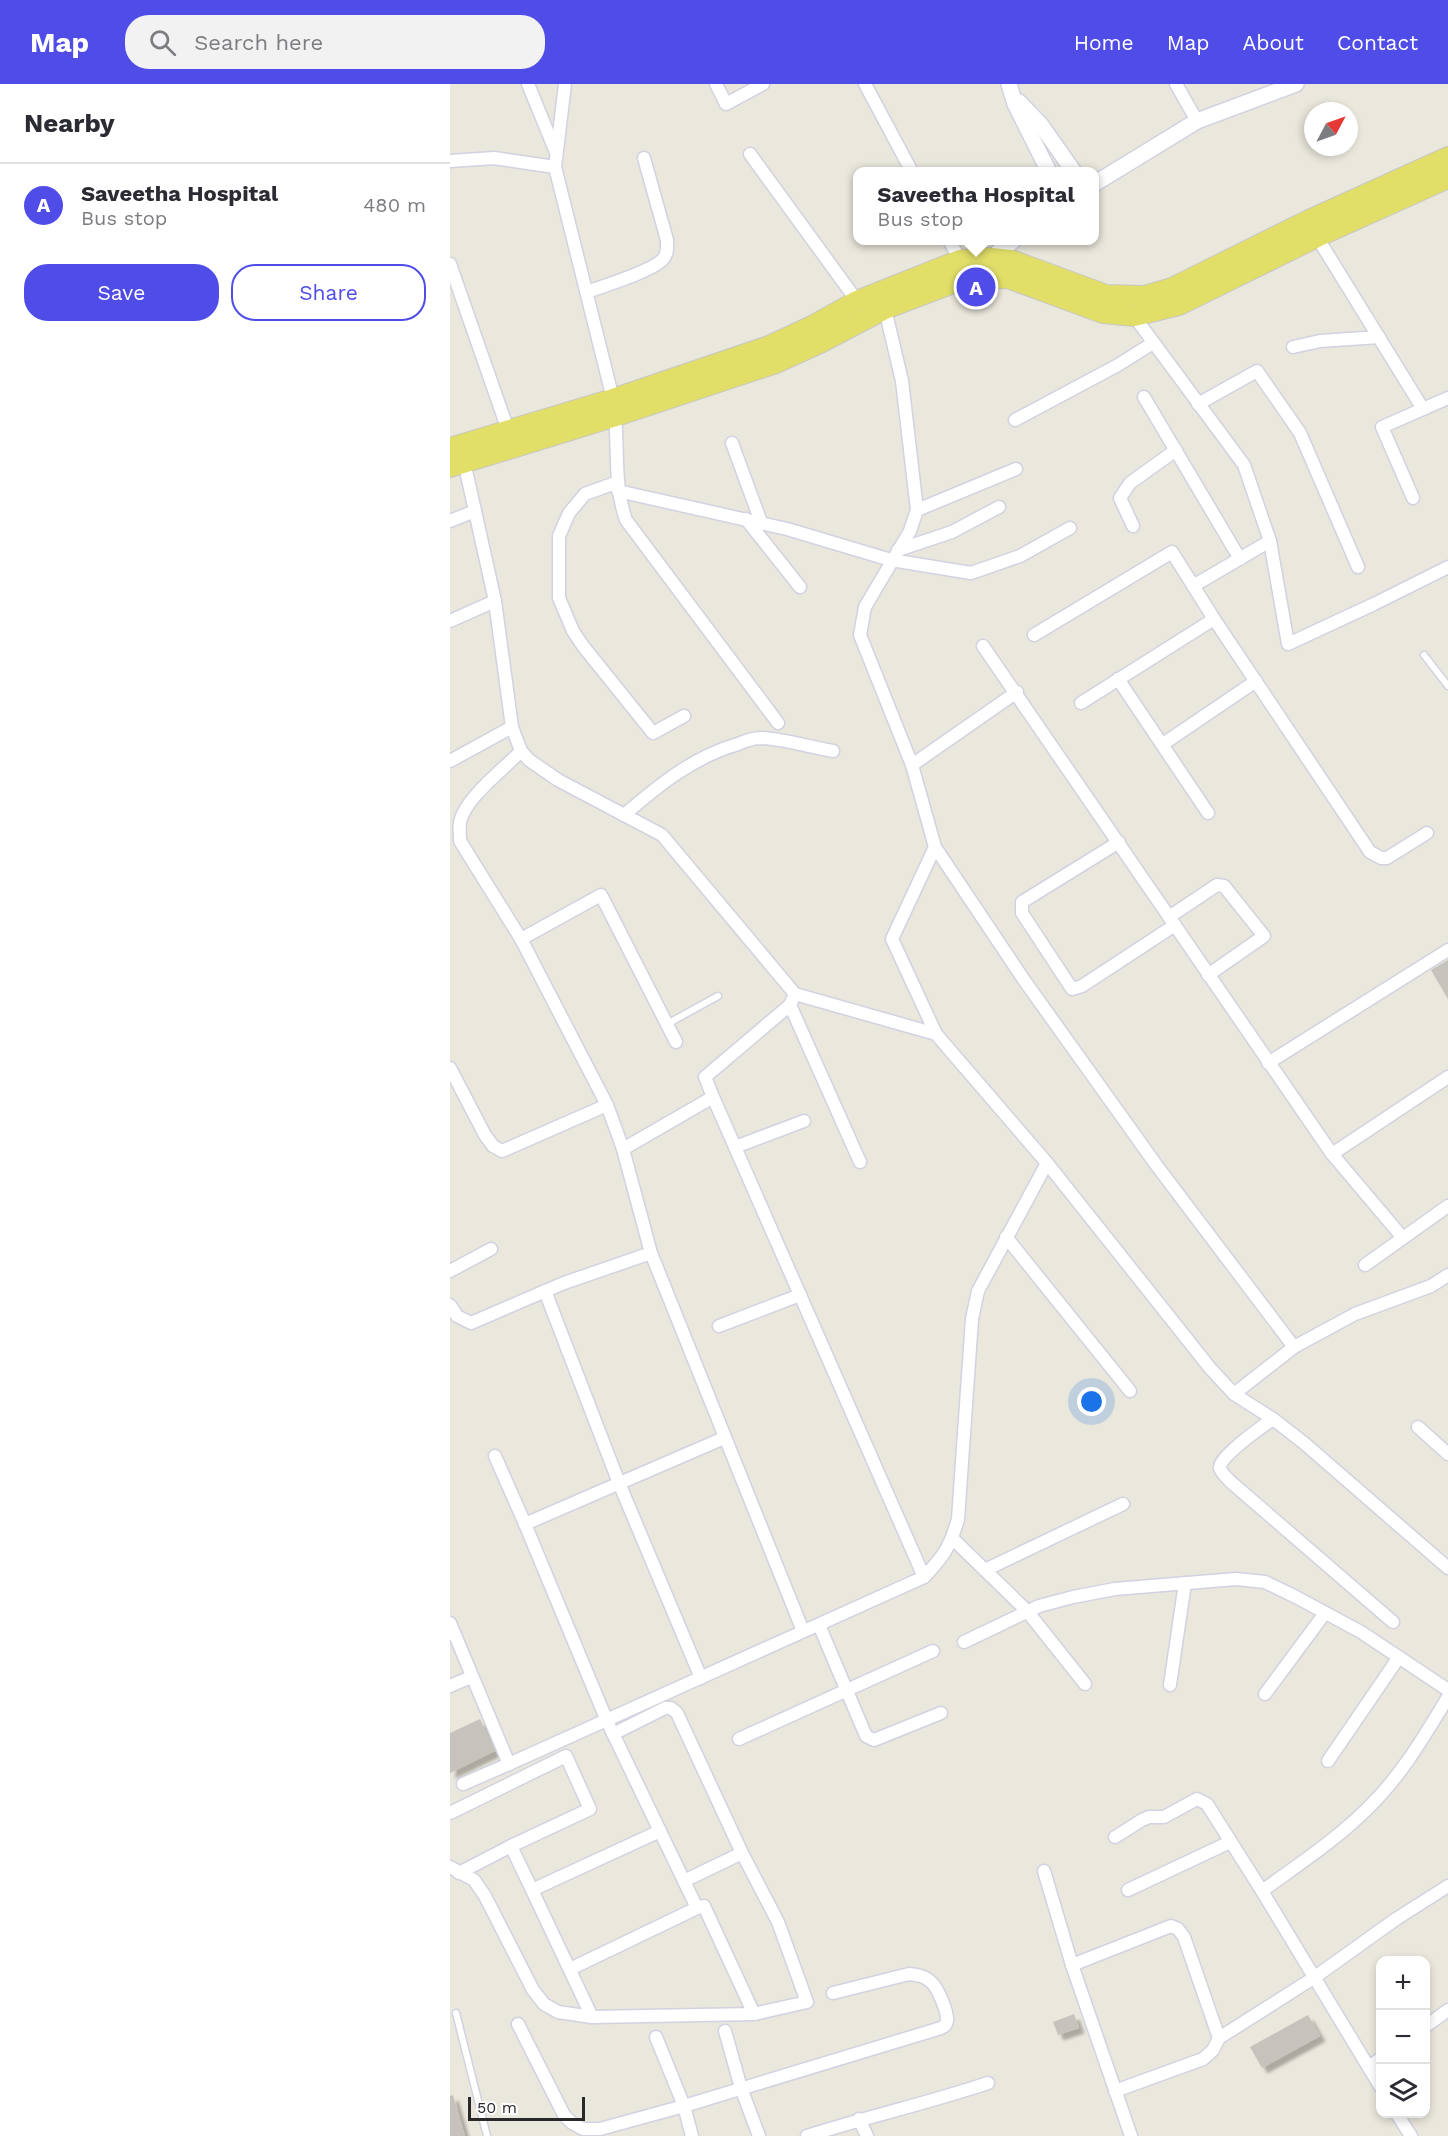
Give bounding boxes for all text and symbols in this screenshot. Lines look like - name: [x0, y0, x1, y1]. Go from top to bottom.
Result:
- search box: [125, 15, 545, 69]
- text: Map: [30, 26, 89, 59]
- icon: search: [146, 26, 179, 59]
- text: Search here: [194, 30, 323, 55]
- text: Home: [1074, 30, 1134, 55]
- text: Map: [1167, 30, 1210, 55]
- text: About: [1243, 30, 1304, 55]
- text: Contact: [1337, 30, 1418, 55]
- north arrow: [1304, 102, 1358, 156]
- text: Nearby: [24, 108, 115, 138]
- popup: [853, 167, 1099, 245]
- text: Saveetha Hospital: [81, 181, 278, 206]
- text: Saveetha Hospital: [877, 182, 1075, 207]
- text: A: [37, 193, 50, 217]
- text: 480 m: [363, 193, 426, 217]
- text: Bus stop: [81, 206, 167, 230]
- text: Bus stop: [877, 207, 964, 231]
- button: Save: [24, 264, 219, 321]
- button: Share: [231, 264, 426, 321]
- pin: A: [956, 264, 996, 310]
- your location: [1077, 1387, 1106, 1416]
- map controls: [1376, 1956, 1430, 2118]
- button: +: [1376, 1956, 1430, 2010]
- button: −: [1376, 2010, 1430, 2064]
- button: layers: [1376, 2064, 1430, 2118]
- scale bar: [468, 2094, 585, 2122]
- text: 50 m: [477, 2098, 517, 2117]

